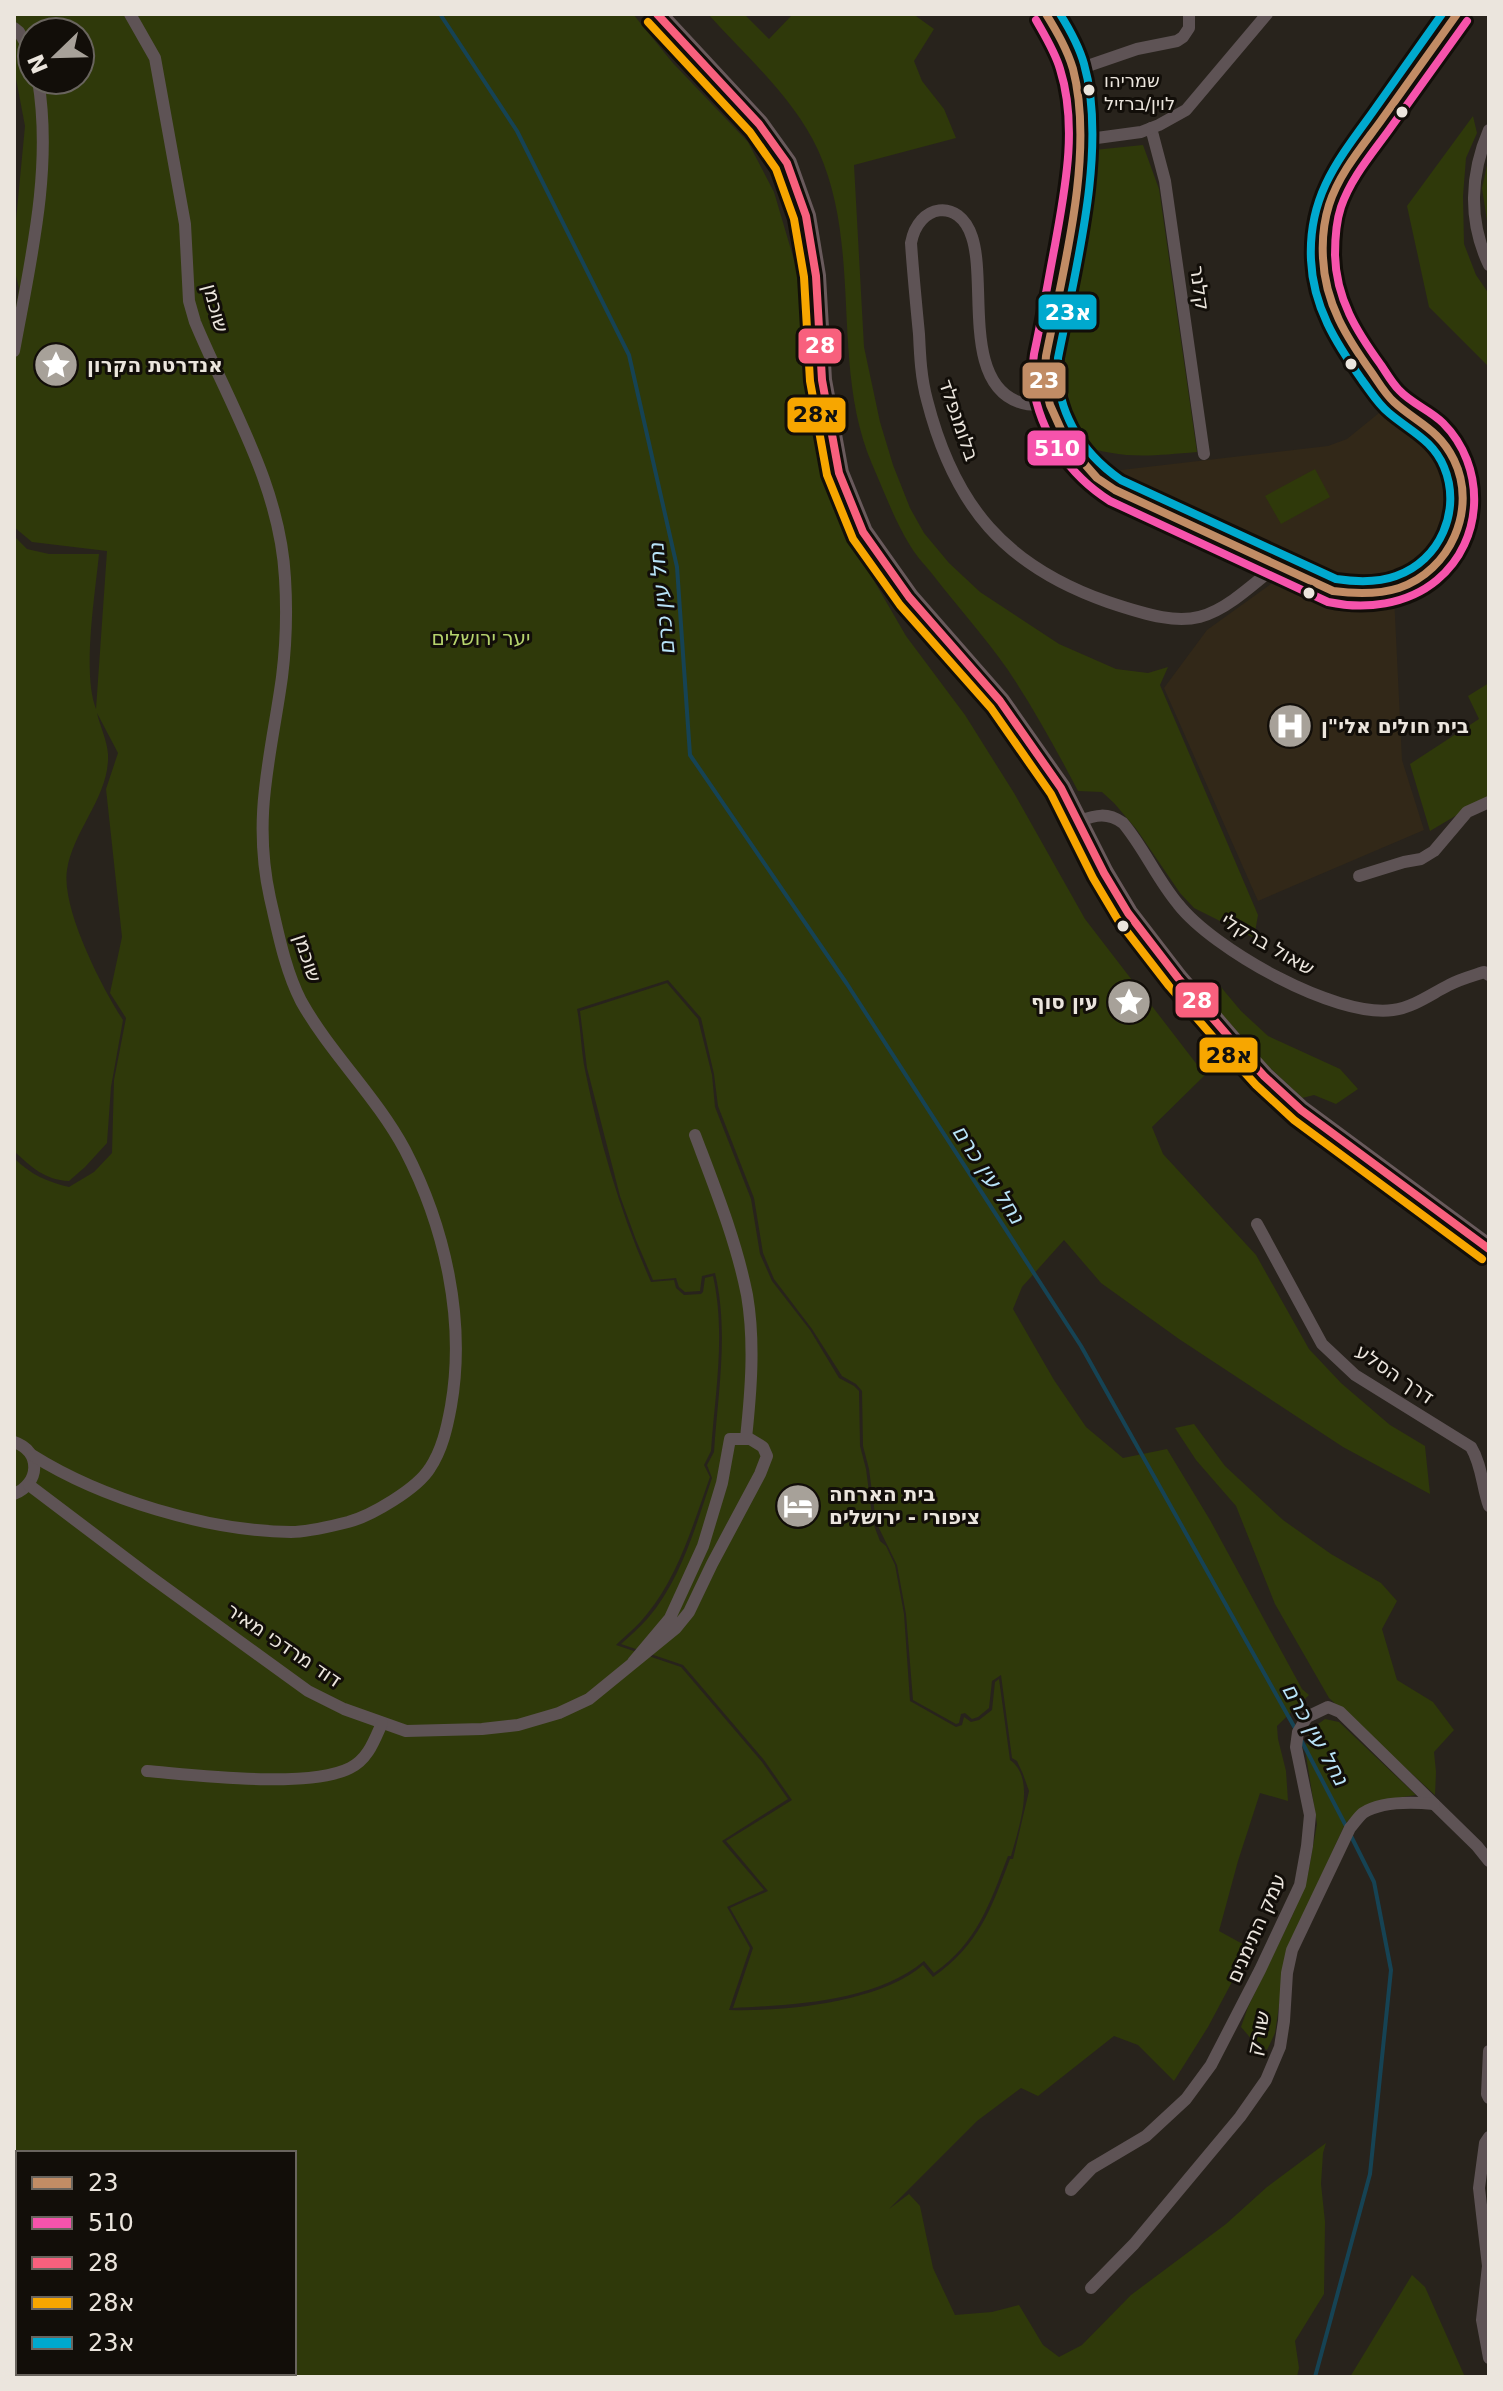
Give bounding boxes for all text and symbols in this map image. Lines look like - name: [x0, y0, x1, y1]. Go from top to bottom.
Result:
- north arrow: [16, 16, 96, 96]
- text: N: [23, 50, 53, 77]
- place label: שמריהו לוין/ברזיל: [1104, 70, 1175, 114]
- marker: שמריהו לוין/ברזיל: [1081, 82, 1097, 98]
- unlabelled marker: [1394, 104, 1410, 120]
- street label: קלנר: [1185, 264, 1215, 312]
- street label: שוכמן: [198, 281, 234, 335]
- line badge: 23א: [1037, 293, 1098, 331]
- text: 23א: [1045, 300, 1091, 325]
- line badge: 28: [797, 327, 843, 365]
- text: 28: [805, 333, 835, 358]
- place icon: אנדרטת הקרון: [32, 341, 80, 389]
- place label: אנדרטת הקרון: [87, 353, 223, 377]
- unlabelled marker: [1343, 356, 1359, 372]
- line badge: 23: [1021, 361, 1067, 400]
- text: 23: [1029, 368, 1059, 393]
- street label: בלומנפלד: [934, 376, 984, 464]
- line badge: 28א: [786, 396, 847, 434]
- text: 28א: [793, 402, 839, 427]
- line badge: 510: [1026, 429, 1087, 467]
- text: 510: [1034, 436, 1080, 461]
- water label: נחל עין כרם: [643, 541, 680, 656]
- unlabelled marker: [1301, 585, 1317, 601]
- park label: יער ירושלים: [431, 626, 531, 650]
- hospital icon: בית חולים אלי"ן: [1266, 702, 1314, 750]
- place label: בית חולים אלי"ן: [1321, 714, 1469, 738]
- street label: שאול ברקלי: [1217, 908, 1319, 980]
- unlabelled marker: [1115, 918, 1131, 934]
- street label: שוכמן: [289, 931, 327, 985]
- place icon: עין סוף: [1105, 978, 1153, 1026]
- line badge: 28: [1174, 981, 1220, 1019]
- text: 28: [1182, 988, 1212, 1013]
- place label: עין סוף: [1031, 990, 1098, 1014]
- line badge: 28א: [1198, 1036, 1259, 1074]
- text: 28א: [1206, 1043, 1252, 1068]
- water label: נחל עין כרם: [947, 1120, 1030, 1229]
- street label: דרך הסלע: [1351, 1339, 1439, 1409]
- hotel icon: בית הארחה ציפורי - ירושלים: [774, 1482, 822, 1530]
- place label: בית הארחה ציפורי - ירושלים: [829, 1482, 980, 1529]
- street label: דוד מרדכי מאיר: [222, 1598, 346, 1692]
- water label: נחל עין כרם: [1277, 1679, 1354, 1790]
- street label: עמק התימנים: [1221, 1870, 1291, 1986]
- street label: שורק: [1241, 2008, 1275, 2058]
- legend: [16, 2151, 296, 2375]
- text: 23: [88, 2169, 119, 2197]
- text: 510: [88, 2209, 134, 2237]
- text: 28: [88, 2249, 119, 2277]
- text: 28א: [88, 2289, 135, 2317]
- text: 23א: [88, 2329, 135, 2357]

